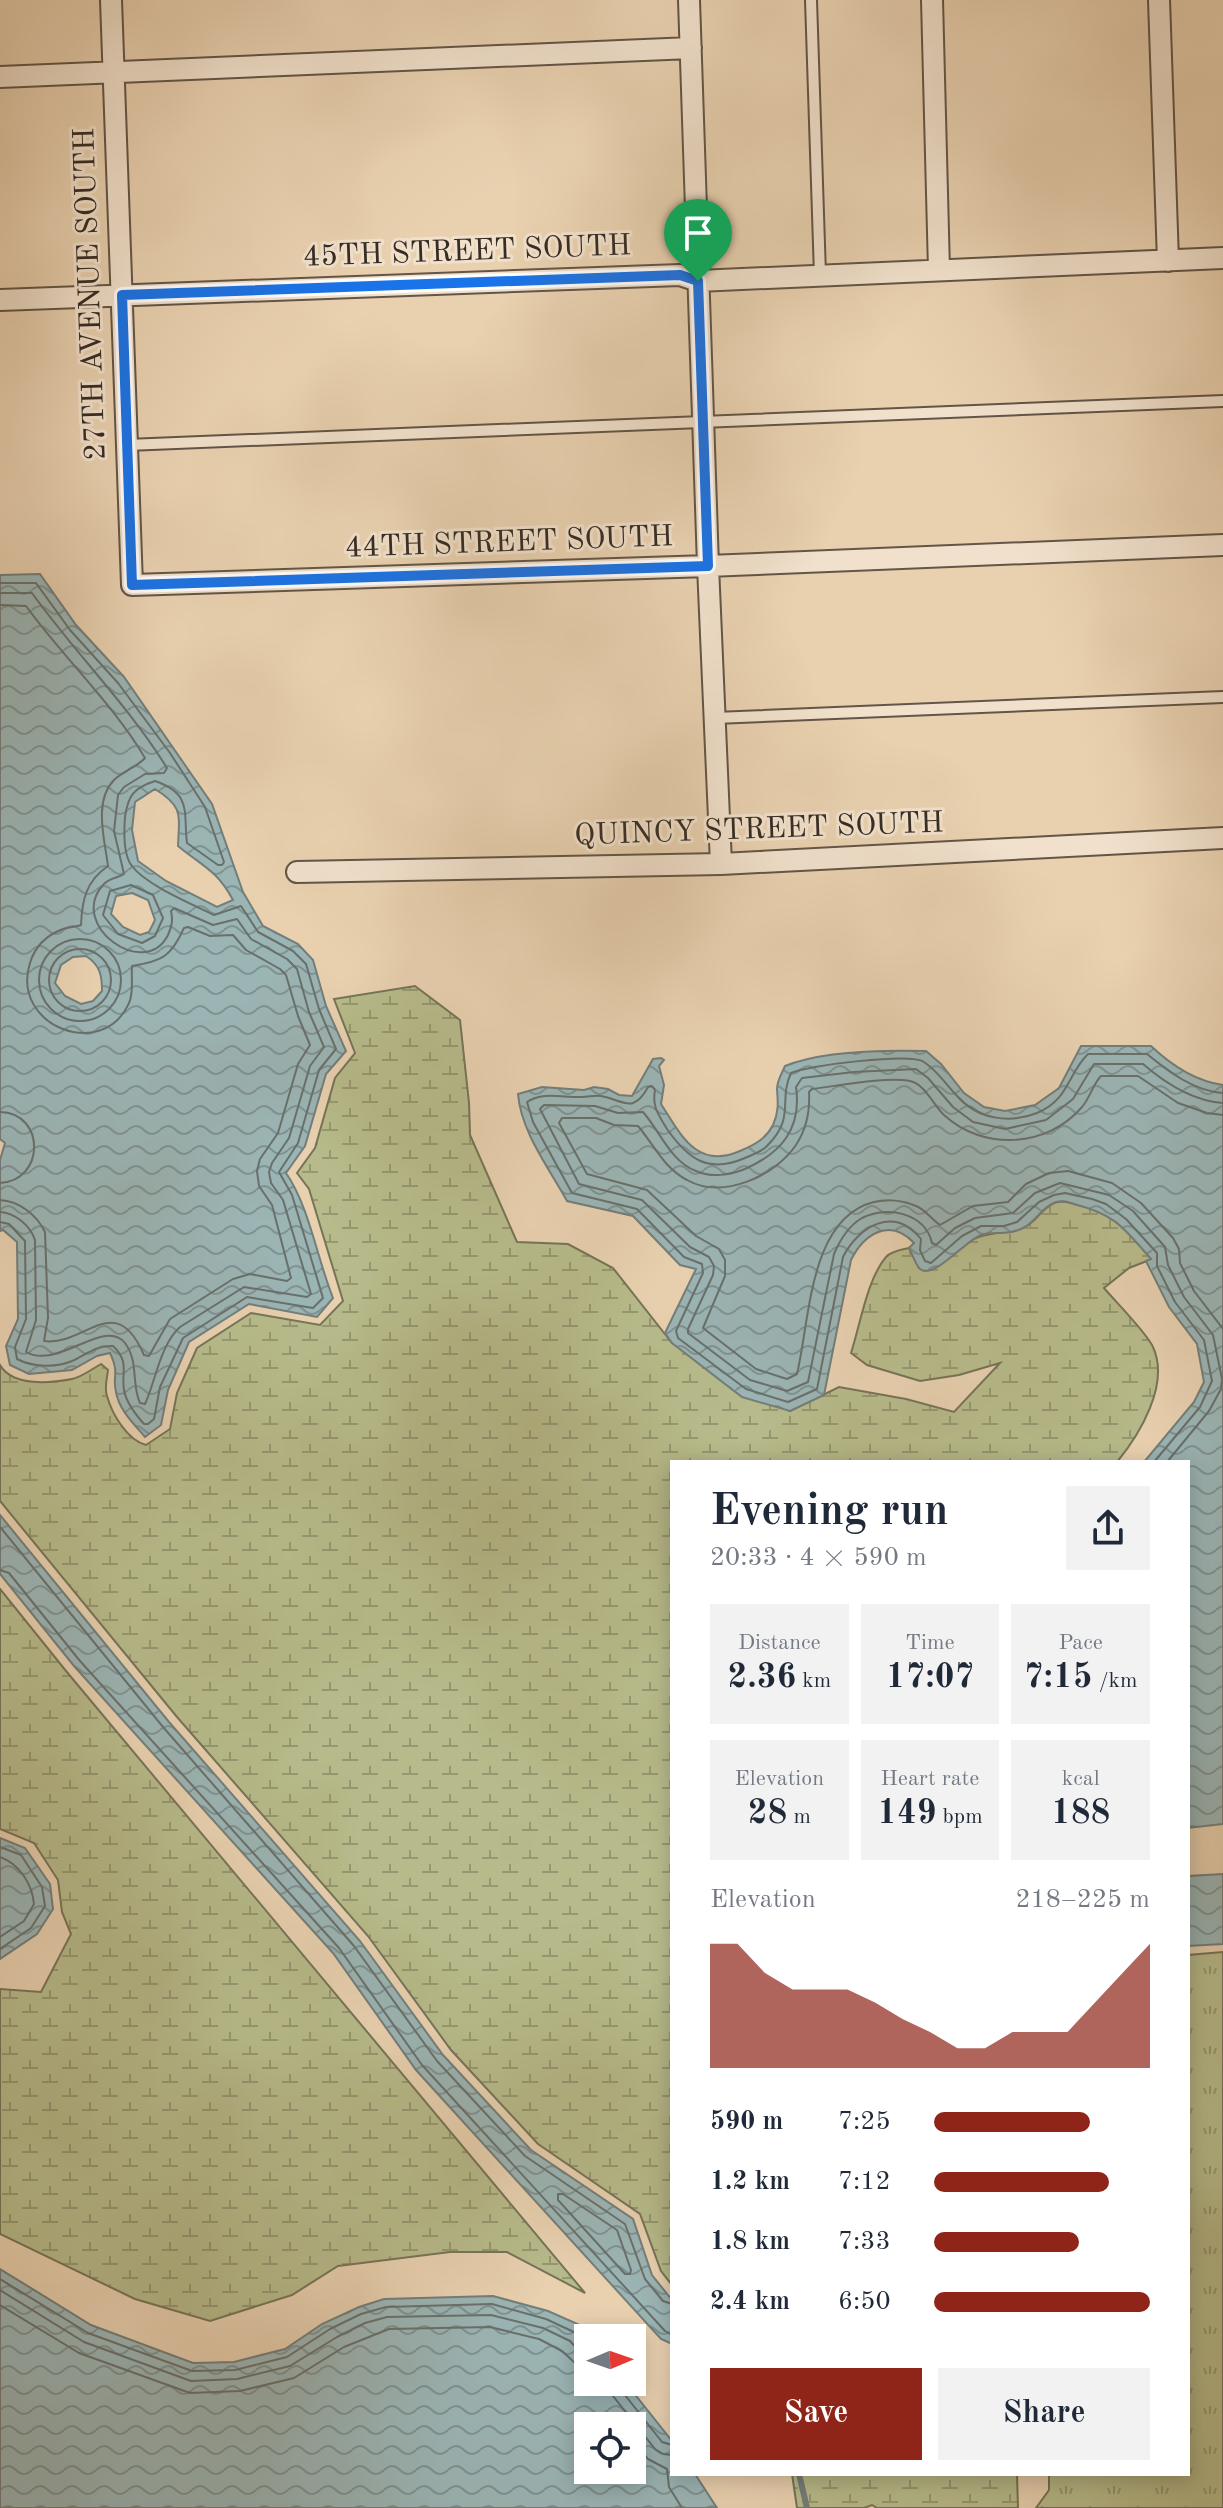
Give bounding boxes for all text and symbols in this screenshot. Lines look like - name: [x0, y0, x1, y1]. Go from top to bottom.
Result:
- street label: 27TH AVENUE SOUTH: [70, 127, 112, 461]
- pin: [664, 199, 732, 281]
- icon: arrive: [676, 211, 720, 255]
- street label: 45TH STREET SOUTH: [302, 231, 632, 273]
- street label: 44TH STREET SOUTH: [344, 522, 674, 564]
- street label: QUINCY STREET SOUTH: [574, 809, 944, 851]
- button: share: [1066, 1486, 1150, 1570]
- text: Evening run: [710, 1490, 948, 1534]
- text: 20:33 · 4 × 590 m: [710, 1545, 927, 1571]
- text: Distance: [738, 1632, 821, 1654]
- text: Time: [905, 1632, 955, 1654]
- text: Pace: [1058, 1632, 1103, 1654]
- text: 2.36: [727, 1661, 796, 1695]
- text: 17:07: [886, 1661, 974, 1695]
- text: 7:15: [1024, 1661, 1093, 1695]
- text: km: [796, 1670, 831, 1692]
- text: /km: [1093, 1670, 1137, 1692]
- text: Elevation: [735, 1768, 824, 1790]
- text: Heart rate: [881, 1768, 979, 1790]
- text: kcal: [1062, 1768, 1100, 1790]
- text: 28: [748, 1797, 787, 1831]
- text: 149: [877, 1797, 936, 1831]
- text: 188: [1051, 1797, 1110, 1831]
- text: m: [787, 1806, 811, 1828]
- text: bpm: [936, 1806, 983, 1828]
- text: Elevation: [710, 1887, 816, 1913]
- text: 218–225 m: [1015, 1887, 1150, 1913]
- text: 590 m: [710, 2109, 783, 2135]
- text: 7:25: [838, 2109, 891, 2135]
- text: 1.2 km: [710, 2169, 790, 2195]
- text: 7:12: [838, 2169, 891, 2195]
- text: 1.8 km: [710, 2229, 790, 2255]
- text: 7:33: [838, 2229, 891, 2255]
- text: 2.4 km: [710, 2289, 790, 2315]
- text: 6:50: [838, 2289, 891, 2315]
- north arrow: [574, 2324, 646, 2396]
- map controls: [574, 2324, 646, 2484]
- button: Save: [710, 2368, 922, 2460]
- button: Share: [938, 2368, 1150, 2460]
- button: locate: [574, 2412, 646, 2484]

